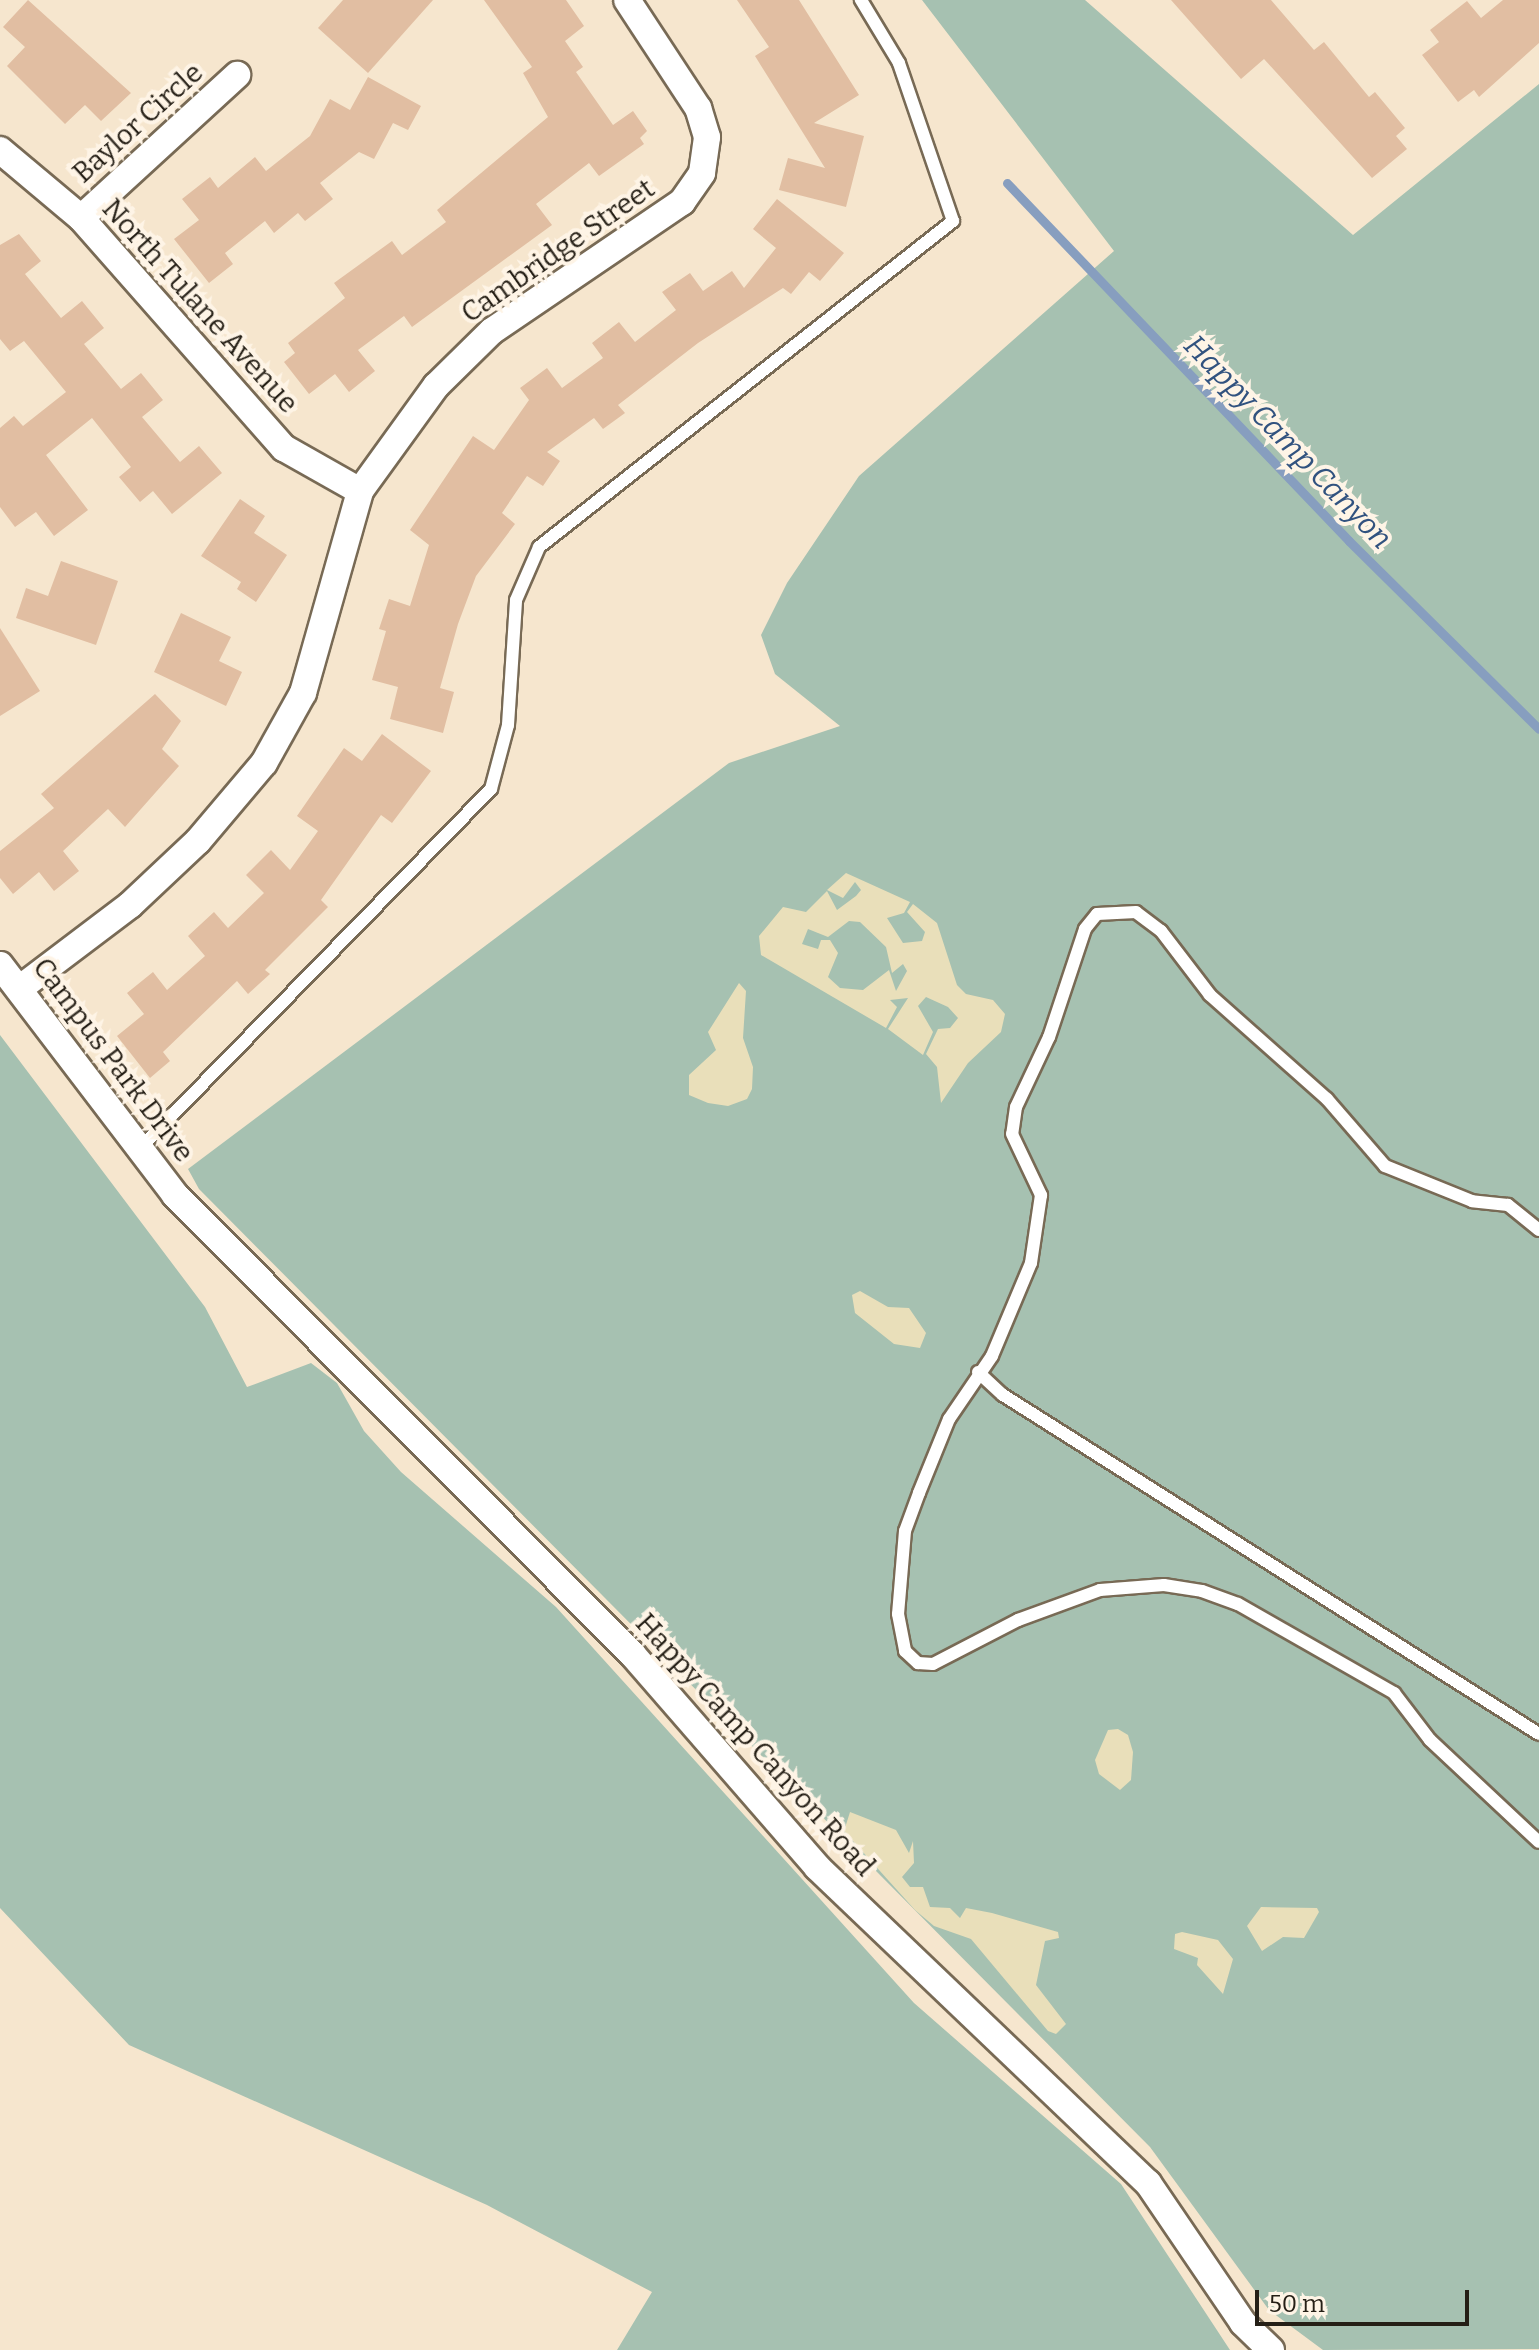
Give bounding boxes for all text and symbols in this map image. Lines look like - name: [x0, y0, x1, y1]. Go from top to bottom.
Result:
- street label: Baylor Circle: [66, 56, 210, 190]
- street label: Cambridge Street: [455, 172, 661, 330]
- street label: North Tulane Avenue: [95, 192, 305, 420]
- water label: Happy Camp Canyon: [1177, 328, 1399, 556]
- street label: Campus Park Drive: [26, 952, 200, 1168]
- street label: Happy Camp Canyon Road: [628, 1607, 882, 1883]
- scale bar: [1259, 2274, 1473, 2324]
- text: 50 m: [1269, 2290, 1325, 2318]

